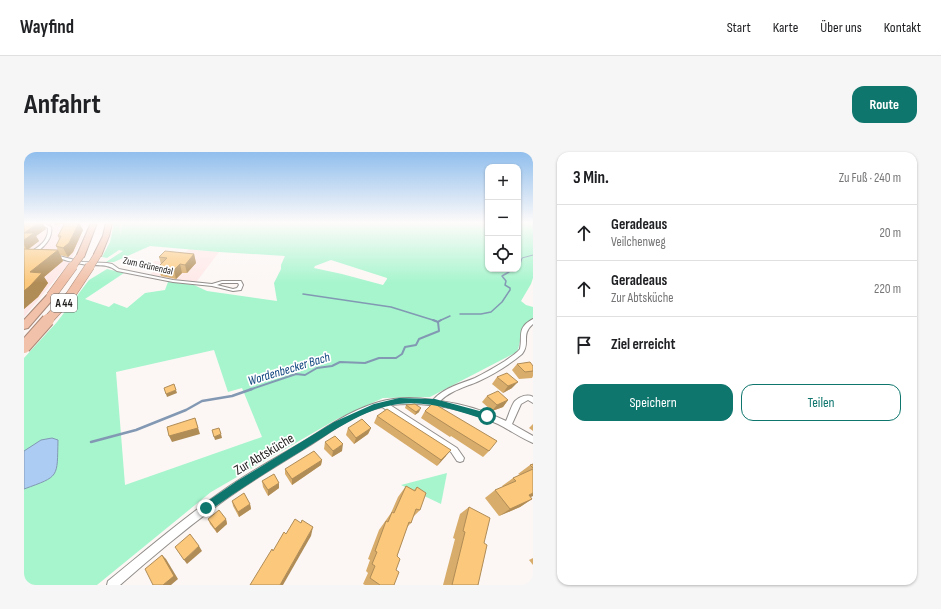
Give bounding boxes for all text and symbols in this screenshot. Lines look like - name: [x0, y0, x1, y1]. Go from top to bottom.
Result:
- text: Wayfind: [20, 16, 74, 39]
- text: Start: [727, 19, 751, 36]
- text: Karte: [773, 19, 798, 36]
- text: Über uns: [820, 19, 862, 36]
- text: Kontakt: [884, 19, 921, 36]
- button: Route: [852, 86, 917, 123]
- text: Anfahrt: [24, 88, 101, 121]
- map controls: [485, 164, 521, 272]
- button: +: [485, 164, 521, 200]
- text: 3 Min.: [573, 168, 609, 188]
- text: Zu Fuß · 240 m: [839, 170, 901, 186]
- button: −: [485, 200, 521, 236]
- text: Geradeaus: [611, 215, 667, 234]
- icon: ahead: [573, 222, 595, 244]
- text: 20 m: [879, 225, 901, 241]
- text: Veilchenweg: [611, 234, 666, 250]
- button: locate: [485, 236, 521, 272]
- street label: Zum Grünendal: [122, 254, 174, 278]
- text: Geradeaus: [611, 271, 667, 290]
- icon: ahead: [573, 278, 595, 300]
- text: 220 m: [874, 281, 901, 297]
- text: Zur Abtsküche: [611, 290, 674, 306]
- road number: A 44: [51, 294, 77, 312]
- icon: arrive: [573, 334, 595, 356]
- text: Ziel erreicht: [611, 335, 675, 354]
- water label: Wordenbecker Bach: [246, 349, 332, 389]
- button: Speichern: [573, 384, 733, 421]
- button: Teilen: [741, 384, 901, 421]
- route start: [478, 407, 496, 425]
- street label: Zur Abtsküche: [231, 429, 297, 479]
- route end: [197, 499, 215, 517]

